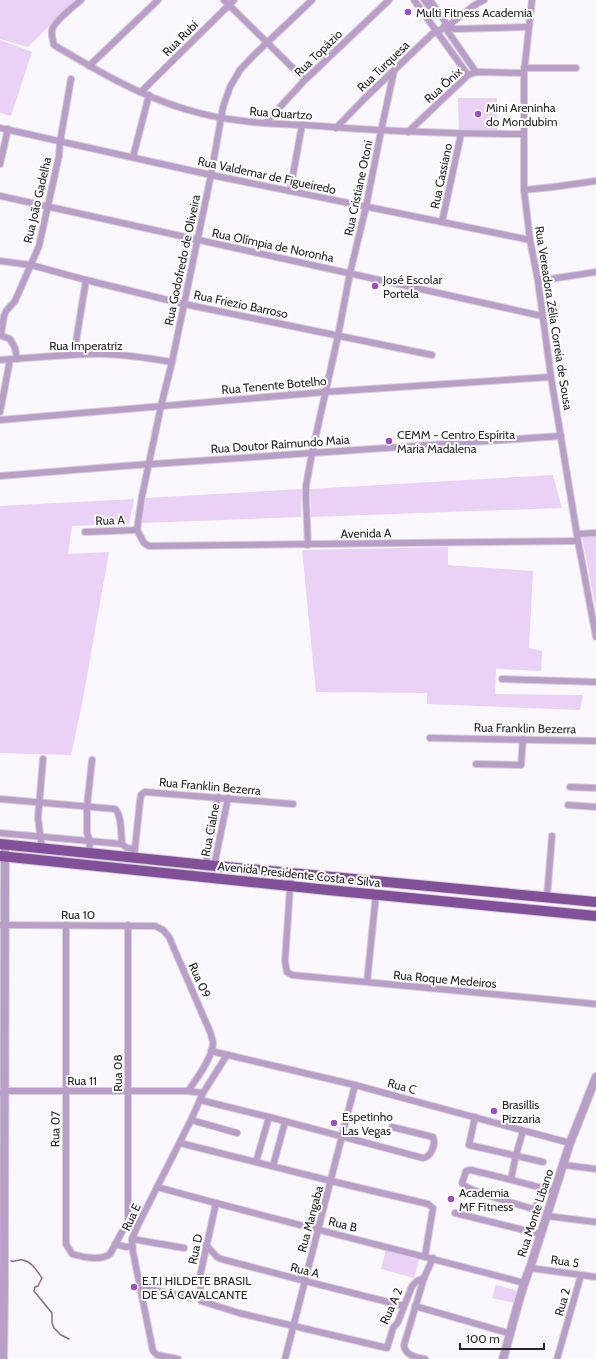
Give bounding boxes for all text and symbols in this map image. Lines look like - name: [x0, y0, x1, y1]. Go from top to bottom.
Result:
- place label: Multi Fitness Academia: [416, 5, 533, 20]
- marker: Multi Fitness Academia: [403, 7, 413, 17]
- street label: Rua Rubi: [159, 17, 201, 59]
- street label: Rua Topázio: [291, 26, 345, 80]
- street label: Rua Turquesa: [354, 37, 412, 95]
- street label: Rua Ônix: [421, 64, 465, 106]
- place label: Mini Areninha do Mondubim: [486, 100, 558, 129]
- street label: Rua Quartzo: [249, 103, 313, 123]
- marker: Mini Areninha do Mondubim: [473, 109, 483, 119]
- street label: Rua Cristiane Otoni: [341, 139, 375, 237]
- street label: Rua Cassiano: [427, 142, 455, 210]
- street label: Rua Valdemar de Figueiredo: [196, 153, 338, 197]
- street label: Rua João Gadelha: [20, 155, 54, 245]
- street label: Rua Godofredo de Oliveira: [161, 193, 203, 327]
- street label: Rua Olímpia de Noronha: [211, 225, 336, 265]
- street label: Rua Vereadora Zélia Correia de Sousa: [532, 225, 576, 411]
- place label: José Escolar Portela: [382, 272, 442, 301]
- marker: José Escolar Portela: [370, 281, 380, 291]
- street label: Rua Friezio Barroso: [192, 287, 290, 321]
- street label: Rua Imperatriz: [49, 338, 123, 353]
- street label: Rua Tenente Botelho: [221, 373, 328, 397]
- place label: CEMM - Centro Espírita Maria Madalena: [397, 427, 515, 456]
- street label: Rua Doutor Raimundo Maia: [210, 432, 350, 456]
- marker: CEMM - Centro Espírita Maria Madalena: [384, 436, 394, 446]
- street label: Rua A: [95, 512, 125, 528]
- street label: Avenida A: [341, 525, 392, 541]
- street label: Rua Franklin Bezerra: [474, 720, 576, 736]
- street label: Rua Franklin Bezerra: [158, 774, 262, 798]
- street label: Rua Cialne: [198, 802, 222, 858]
- street label: Avenida Presidente Costa e Silva: [217, 858, 381, 890]
- street label: Rua 10: [61, 907, 95, 922]
- street label: Rua 09: [186, 960, 214, 1000]
- street label: Rua Roque Medeiros: [393, 967, 497, 991]
- street label: Rua 08: [110, 1054, 125, 1092]
- street label: Rua 11: [67, 1073, 97, 1088]
- street label: Rua C: [386, 1075, 418, 1097]
- place label: Brasillis Pizzaria: [502, 1097, 541, 1126]
- marker: Brasillis Pizzaria: [489, 1106, 499, 1116]
- place label: Espetinho Las Vegas: [342, 1109, 393, 1138]
- street label: Rua 07: [47, 1111, 63, 1147]
- marker: Espetinho Las Vegas: [329, 1118, 339, 1128]
- street label: Rua Monte Líbano: [514, 1167, 556, 1259]
- street label: Rua Mangaba: [294, 1184, 326, 1254]
- place label: Academia MF Fitness: [459, 1185, 513, 1214]
- marker: Academia MF Fitness: [446, 1194, 456, 1204]
- street label: Rua E: [118, 1201, 144, 1233]
- street label: Rua B: [327, 1213, 359, 1235]
- street label: Rua D: [184, 1232, 206, 1266]
- street label: Rua 5: [550, 1252, 580, 1270]
- street label: Rua A: [289, 1259, 322, 1281]
- place label: E.T.I HILDETE BRASIL DE SÁ CAVALCANTE: [142, 1273, 251, 1302]
- marker: E.T.I HILDETE BRASIL DE SÁ CAVALCANTE: [129, 1282, 139, 1292]
- street label: Rua A 2: [376, 1285, 406, 1327]
- street label: Rua 2: [551, 1286, 573, 1318]
- scale bar: [460, 1325, 544, 1351]
- text: 100 m: [466, 1331, 500, 1346]

